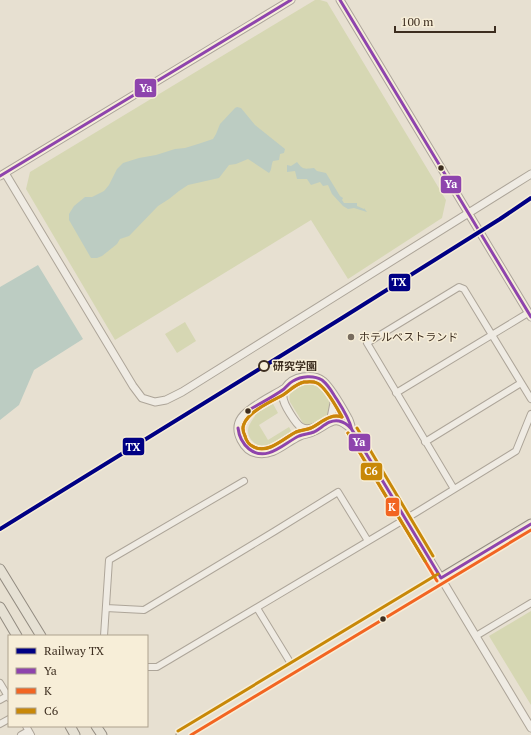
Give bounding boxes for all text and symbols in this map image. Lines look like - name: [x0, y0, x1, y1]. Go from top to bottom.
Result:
- scale bar: [395, 8, 495, 34]
- text: 100 m: [401, 14, 434, 29]
- line badge: Ya: [134, 78, 157, 98]
- text: Ya: [140, 81, 152, 95]
- unlabelled marker: [436, 163, 446, 173]
- line badge: Ya: [440, 175, 462, 194]
- text: Ya: [445, 177, 457, 191]
- line badge: TX: [388, 273, 411, 292]
- text: TX: [391, 275, 407, 289]
- place label: ホテルベストランド: [359, 330, 458, 344]
- marker: ホテルベストランド: [346, 332, 356, 342]
- place label: 研究学園: [273, 359, 317, 373]
- marker: 研究学園: [258, 360, 270, 372]
- unlabelled marker: [243, 406, 253, 416]
- line badge: Ya: [348, 433, 371, 452]
- text: Ya: [353, 435, 365, 449]
- line badge: TX: [122, 437, 145, 456]
- text: TX: [125, 440, 141, 454]
- line badge: C6: [360, 462, 383, 481]
- text: C6: [364, 464, 378, 478]
- line badge: K: [385, 497, 400, 517]
- text: K: [388, 500, 396, 514]
- unlabelled marker: [378, 614, 388, 624]
- legend: [8, 635, 148, 727]
- text: Railway TX: [44, 643, 104, 658]
- text: Ya: [44, 663, 57, 678]
- text: K: [44, 683, 52, 698]
- text: C6: [44, 703, 59, 718]

